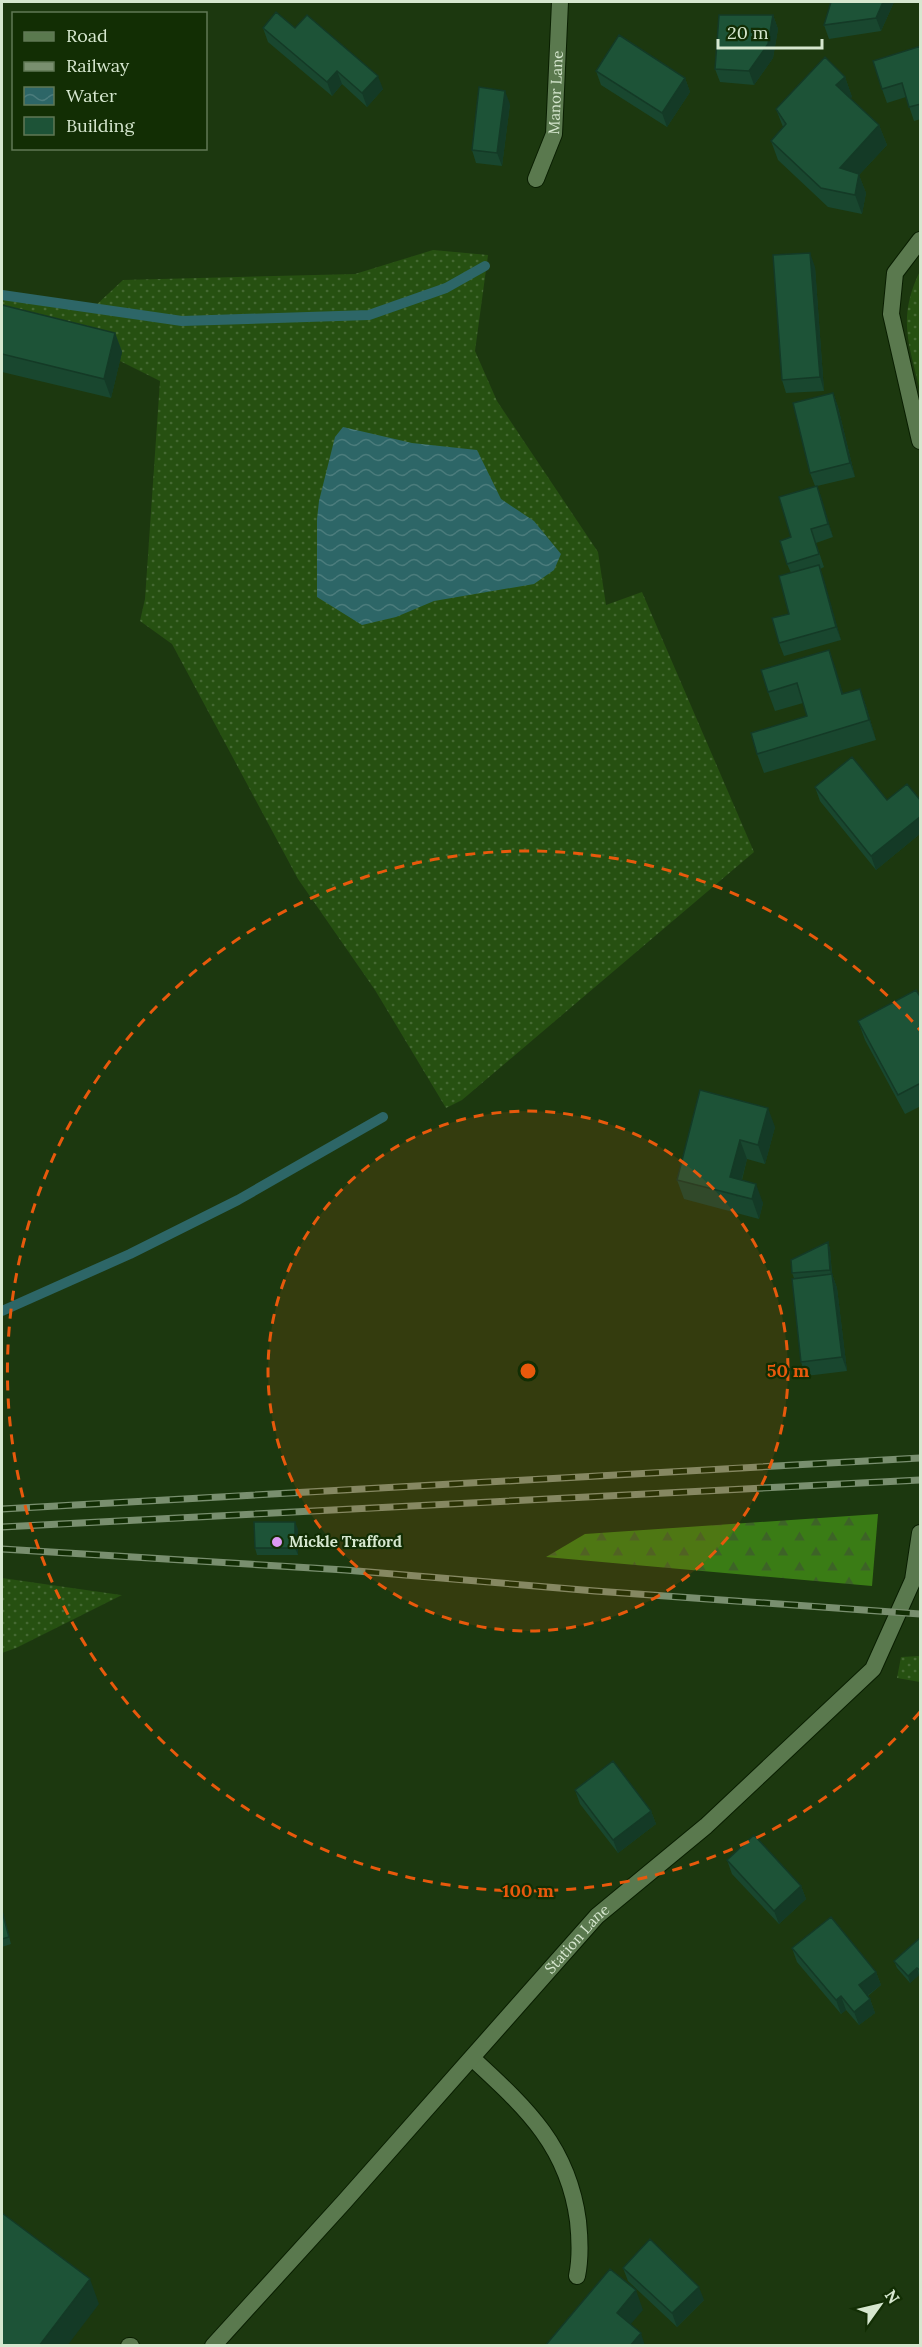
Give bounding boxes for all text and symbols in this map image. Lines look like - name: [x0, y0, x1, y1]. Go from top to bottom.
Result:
- legend: [12, 12, 207, 150]
- scale bar: [718, 12, 822, 50]
- text: 20 m: [727, 21, 769, 44]
- text: Road: [66, 24, 108, 47]
- street label: Manor Lane: [544, 50, 567, 135]
- text: Railway: [66, 54, 130, 77]
- text: Water: [66, 84, 117, 107]
- text: Building: [66, 114, 136, 137]
- text: 50 m: [767, 1359, 810, 1382]
- centre of rings: [518, 1361, 538, 1381]
- place label: Mickle Trafford: [289, 1532, 402, 1551]
- marker: Mickle Trafford: [270, 1535, 284, 1549]
- text: 100 m: [502, 1879, 554, 1902]
- street label: Station Lane: [540, 1900, 613, 1978]
- north arrow: [850, 2275, 910, 2335]
- text: N: [881, 2286, 904, 2307]

